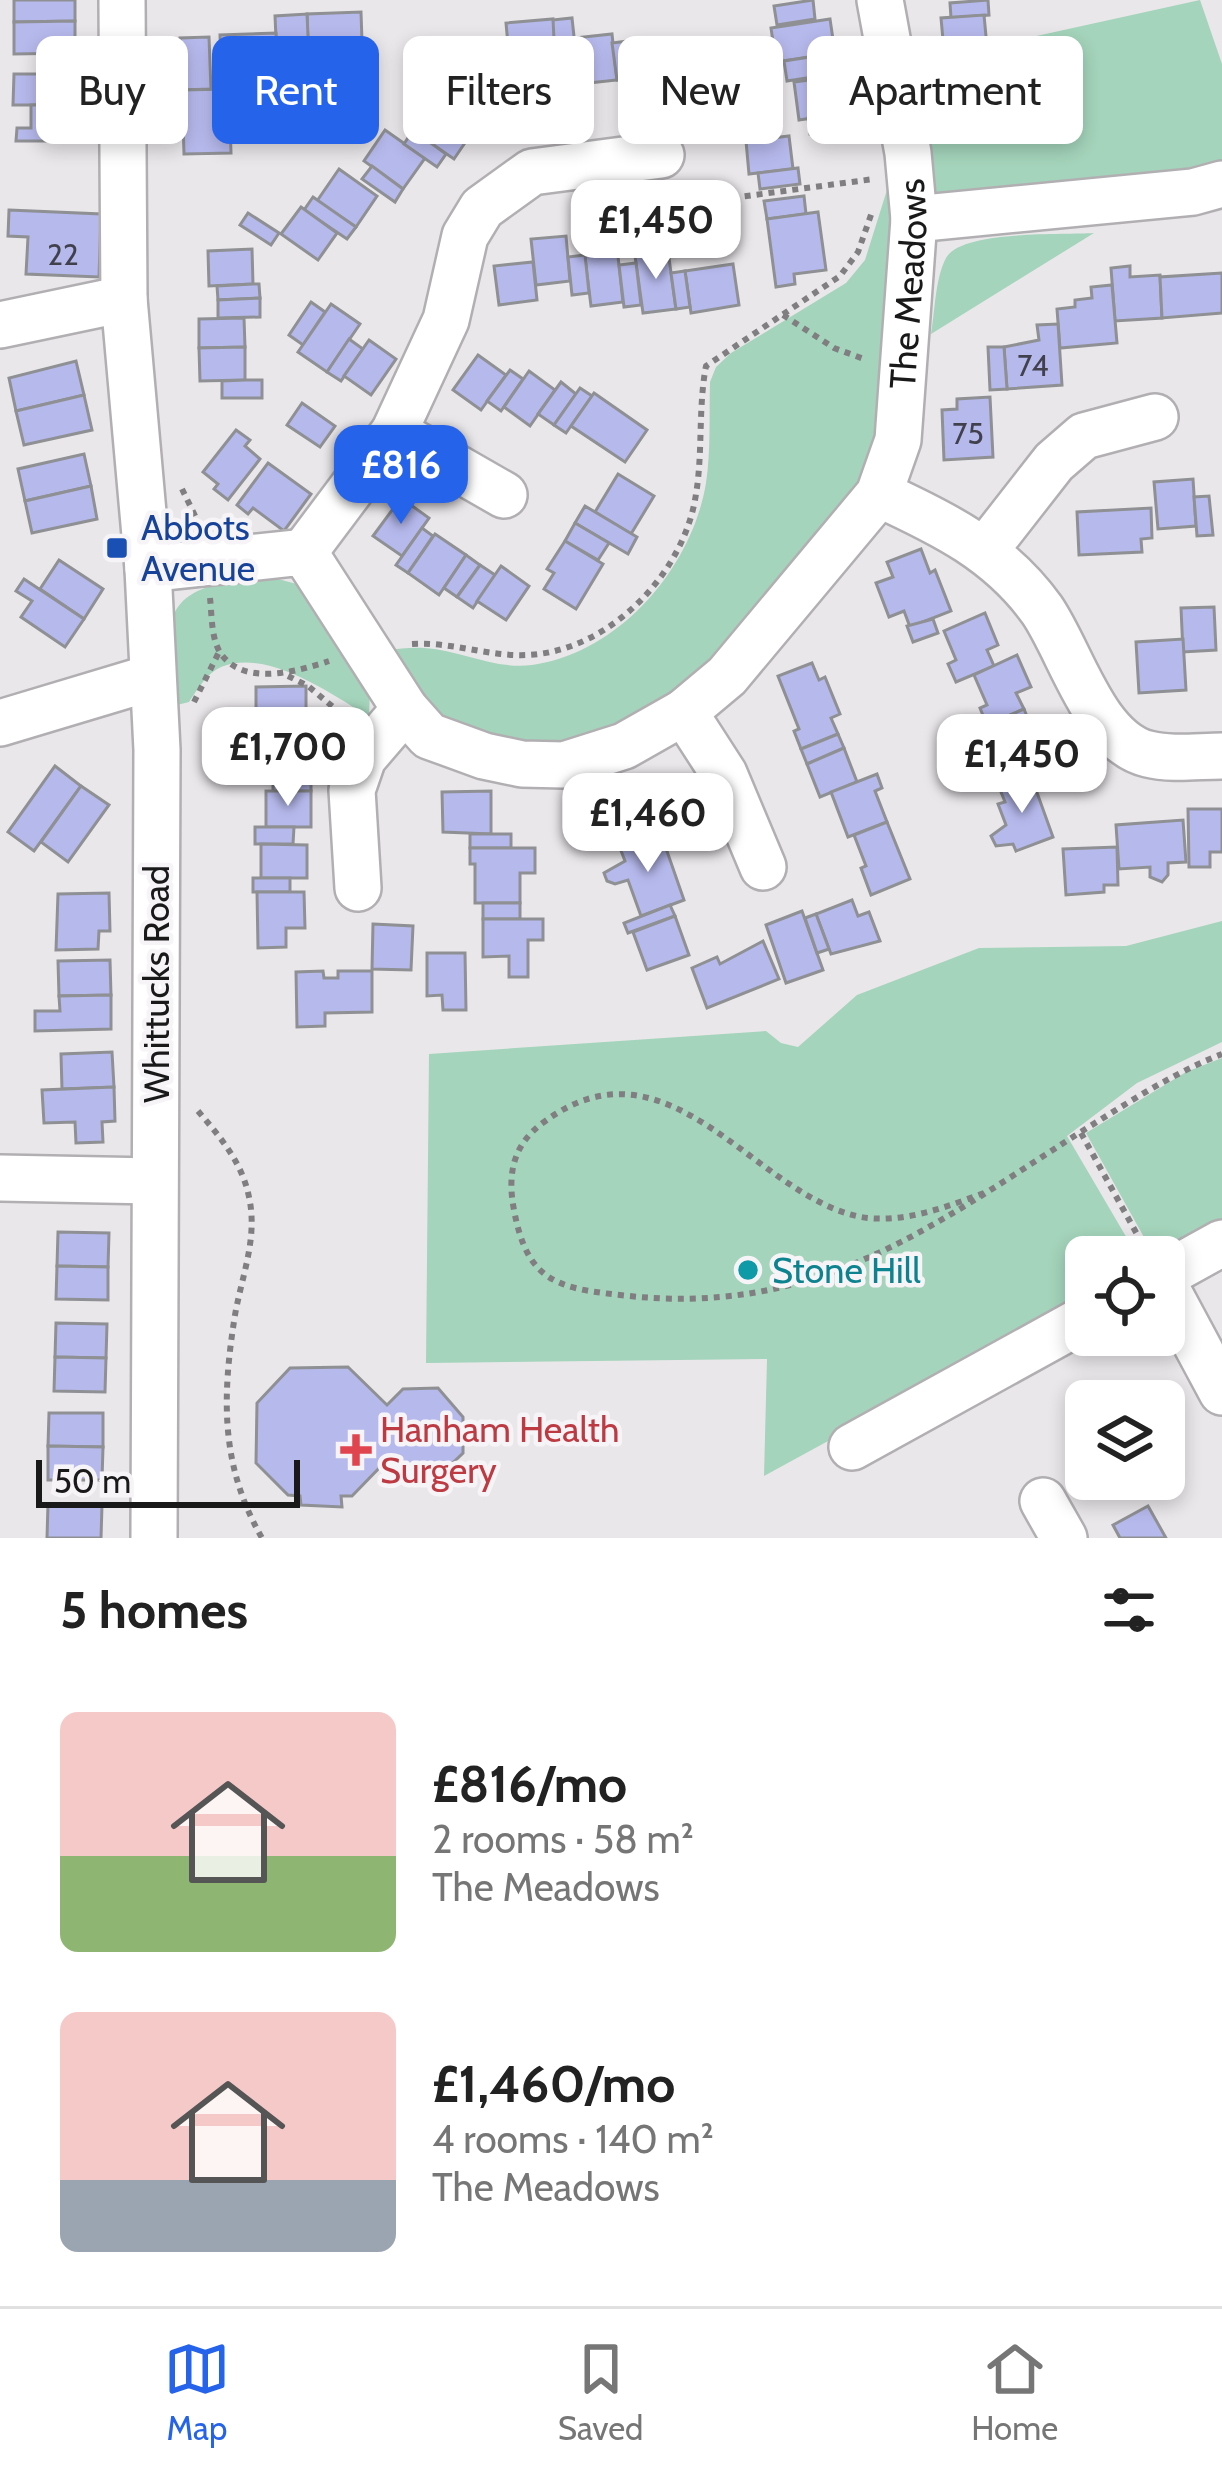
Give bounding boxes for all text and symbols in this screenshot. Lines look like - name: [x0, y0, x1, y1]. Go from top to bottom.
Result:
- chip: Buy: [36, 36, 188, 144]
- chip: Rent: [212, 36, 379, 144]
- chip: Filters: [403, 36, 594, 144]
- chip: New: [618, 36, 783, 144]
- chip: Apartment: [807, 36, 1083, 144]
- street label: The Meadows: [880, 177, 936, 390]
- pin: £1,450: [558, 180, 754, 282]
- text: £1,450: [598, 195, 714, 243]
- house number: 22: [47, 236, 79, 273]
- house number: 74: [1017, 347, 1049, 384]
- house number: 75: [952, 415, 984, 452]
- pin: £816: [330, 425, 472, 527]
- text: £816: [361, 440, 441, 488]
- place label: Abbots Avenue: [141, 505, 255, 590]
- marker: Abbots Avenue: [104, 535, 130, 561]
- pin: £1,700: [190, 707, 386, 809]
- pin: £1,450: [924, 714, 1120, 816]
- text: £1,700: [229, 722, 347, 770]
- text: £1,450: [964, 729, 1080, 777]
- pin: £1,460: [550, 773, 746, 875]
- text: £1,460: [589, 788, 707, 836]
- street label: Whittucks Road: [134, 865, 178, 1103]
- map controls: [1065, 1236, 1185, 1500]
- button: locate: [1065, 1236, 1185, 1356]
- place label: Stone Hill: [772, 1248, 921, 1292]
- marker: Stone Hill: [735, 1257, 761, 1283]
- button: layers: [1065, 1380, 1185, 1500]
- place label: Hanham Health Surgery: [380, 1407, 620, 1492]
- marker: Hanham Health Surgery: [343, 1437, 369, 1463]
- scale bar: [36, 1454, 300, 1507]
- text: 50 m: [54, 1461, 131, 1501]
- icon: filters: [1096, 1577, 1162, 1643]
- text: 5 homes: [60, 1579, 248, 1641]
- text: £816/mo: [432, 1753, 627, 1815]
- icon: home: [156, 1760, 300, 1904]
- text: 2 rooms · 58 m²: [432, 1815, 694, 1863]
- text: The Meadows: [432, 1863, 660, 1911]
- text: £1,460/mo: [432, 2053, 675, 2115]
- icon: home: [156, 2060, 300, 2204]
- text: 4 rooms · 140 m²: [432, 2115, 714, 2163]
- text: The Meadows: [432, 2163, 660, 2211]
- tab: Map: [164, 2336, 230, 2448]
- tab: Saved: [558, 2336, 643, 2448]
- tab: Home: [971, 2336, 1058, 2448]

